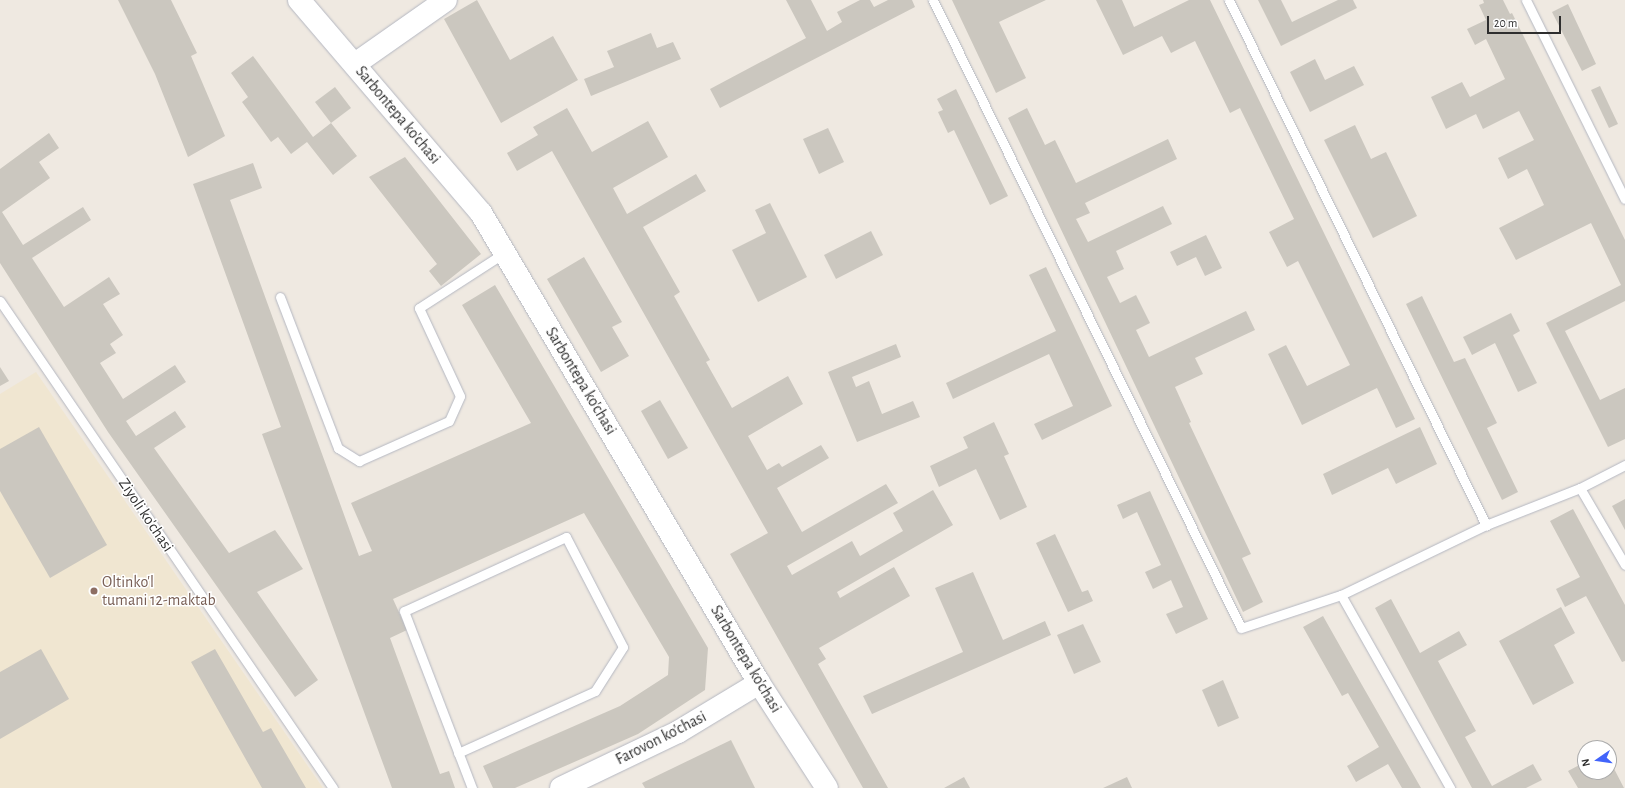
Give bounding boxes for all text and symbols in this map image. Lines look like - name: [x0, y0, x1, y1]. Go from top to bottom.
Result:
- scale bar: [1489, 8, 1563, 34]
- text: 20 m: [1494, 17, 1517, 29]
- street label: Sarbontepa ko'chasi: [351, 62, 445, 168]
- street label: Sarbontepa ko'chasi: [541, 324, 621, 438]
- street label: Ziyoli ko'chasi: [114, 474, 178, 556]
- place label: Oltinko'l tumani 12-maktab: [102, 572, 216, 610]
- marker: Oltinko'l tumani 12-maktab: [89, 586, 99, 596]
- street label: Sarbontepa ko'chasi: [706, 602, 786, 716]
- street label: Farovon ko'chasi: [612, 707, 710, 769]
- north arrow: [1577, 740, 1617, 780]
- text: N: [1580, 758, 1592, 768]

